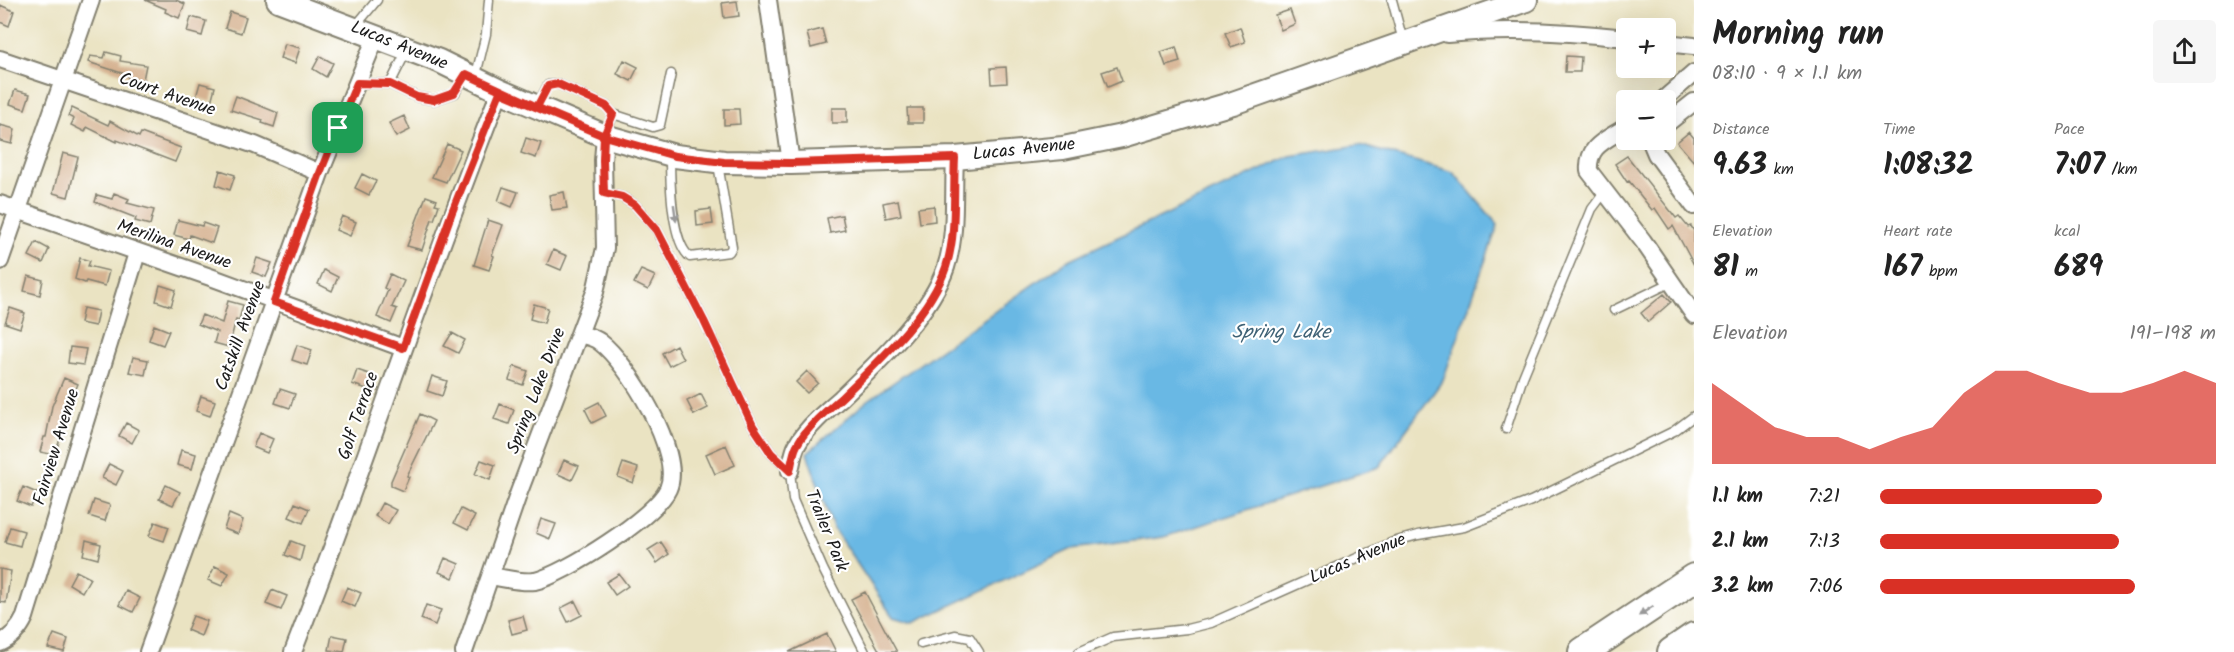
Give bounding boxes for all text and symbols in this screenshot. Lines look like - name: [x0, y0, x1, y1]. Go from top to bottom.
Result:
- text: Morning run: [1712, 9, 1884, 62]
- street label: Lucas Avenue: [346, 13, 452, 79]
- map controls: [1616, 18, 1676, 150]
- button: +: [1616, 18, 1676, 78]
- button: share: [2153, 20, 2216, 83]
- text: 08:10 · 9 × 1.1 km: [1712, 58, 1862, 90]
- street label: Court Avenue: [115, 65, 219, 125]
- button: −: [1616, 90, 1676, 150]
- pin: [312, 102, 363, 153]
- icon: arrive: [321, 111, 354, 144]
- text: Distance: [1712, 117, 1770, 142]
- text: Time: [1883, 117, 1915, 142]
- text: Pace: [2054, 117, 2085, 142]
- street label: Lucas Avenue: [971, 130, 1077, 170]
- text: 9.63: [1712, 142, 1767, 190]
- text: 1:08:32: [1883, 142, 1974, 190]
- text: 7:07: [2054, 142, 2105, 190]
- text: km: [1767, 157, 1794, 182]
- text: /km: [2105, 157, 2137, 182]
- one-way arrow: [670, 204, 680, 223]
- street label: Merilina Avenue: [113, 212, 235, 278]
- text: Elevation: [1712, 219, 1773, 244]
- text: Heart rate: [1883, 219, 1953, 244]
- text: kcal: [2054, 219, 2080, 244]
- text: 81: [1712, 244, 1739, 292]
- text: 167: [1883, 244, 1922, 292]
- text: 689: [2054, 244, 2103, 292]
- text: m: [1739, 259, 1758, 284]
- text: bpm: [1922, 259, 1958, 284]
- street label: Catskill Avenue: [208, 277, 274, 395]
- water label: Spring Lake: [1232, 317, 1332, 349]
- text: Elevation: [1712, 318, 1788, 350]
- text: 191–198 m: [2129, 318, 2216, 350]
- street label: Spring Lake Drive: [500, 324, 574, 458]
- street label: Golf Terrace: [330, 368, 388, 464]
- street label: Fairview Avenue: [26, 385, 88, 509]
- text: 1.1 km: [1712, 481, 1763, 513]
- text: 7:21: [1808, 481, 1840, 513]
- street label: Trailer Park: [796, 485, 856, 577]
- street label: Lucas Avenue: [1305, 526, 1411, 592]
- text: 2.1 km: [1712, 526, 1768, 558]
- text: 7:13: [1808, 526, 1840, 558]
- text: 3.2 km: [1712, 571, 1773, 603]
- text: 7:06: [1808, 571, 1843, 603]
- one-way arrow: [1638, 606, 1654, 617]

